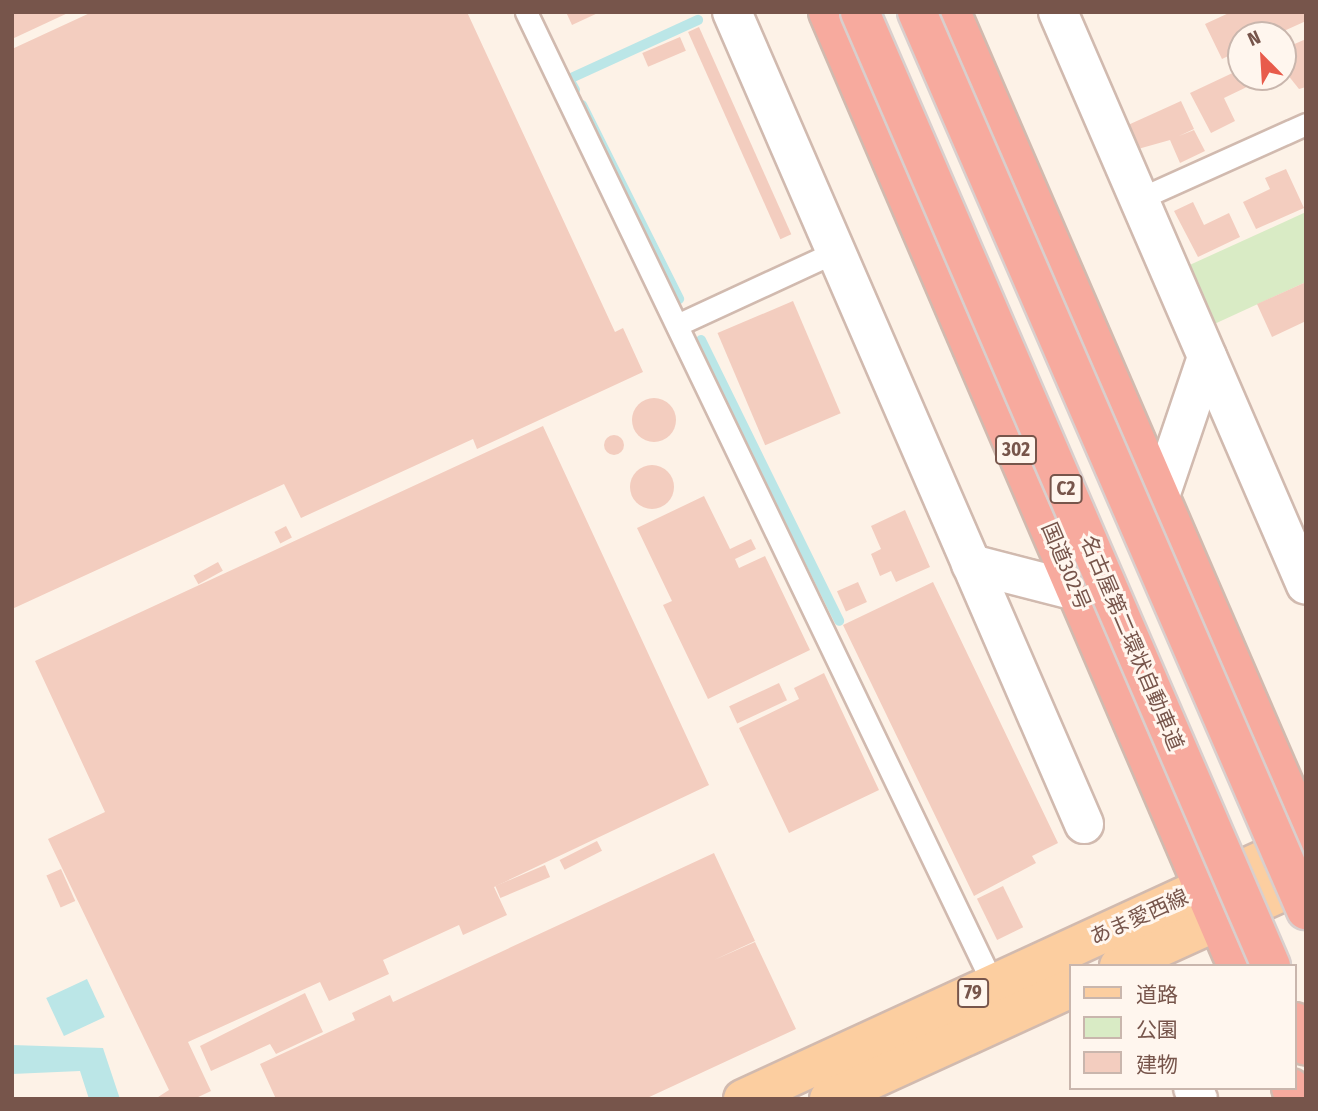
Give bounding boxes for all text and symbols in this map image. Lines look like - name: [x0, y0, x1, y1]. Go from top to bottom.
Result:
- north arrow: [1227, 21, 1297, 91]
- text: N: [1244, 25, 1264, 51]
- road number: 302: [995, 435, 1037, 466]
- road number: C2: [1048, 474, 1084, 504]
- street label: 国道302号: [1036, 519, 1096, 613]
- street label: 名古屋第二環状自動車道: [1075, 532, 1189, 754]
- street label: あま愛西線: [1086, 884, 1192, 950]
- legend: [1070, 964, 1297, 1090]
- road number: 79: [956, 978, 990, 1009]
- text: 道路: [1136, 982, 1178, 1008]
- text: 公園: [1136, 1017, 1178, 1043]
- text: 建物: [1136, 1052, 1178, 1078]

